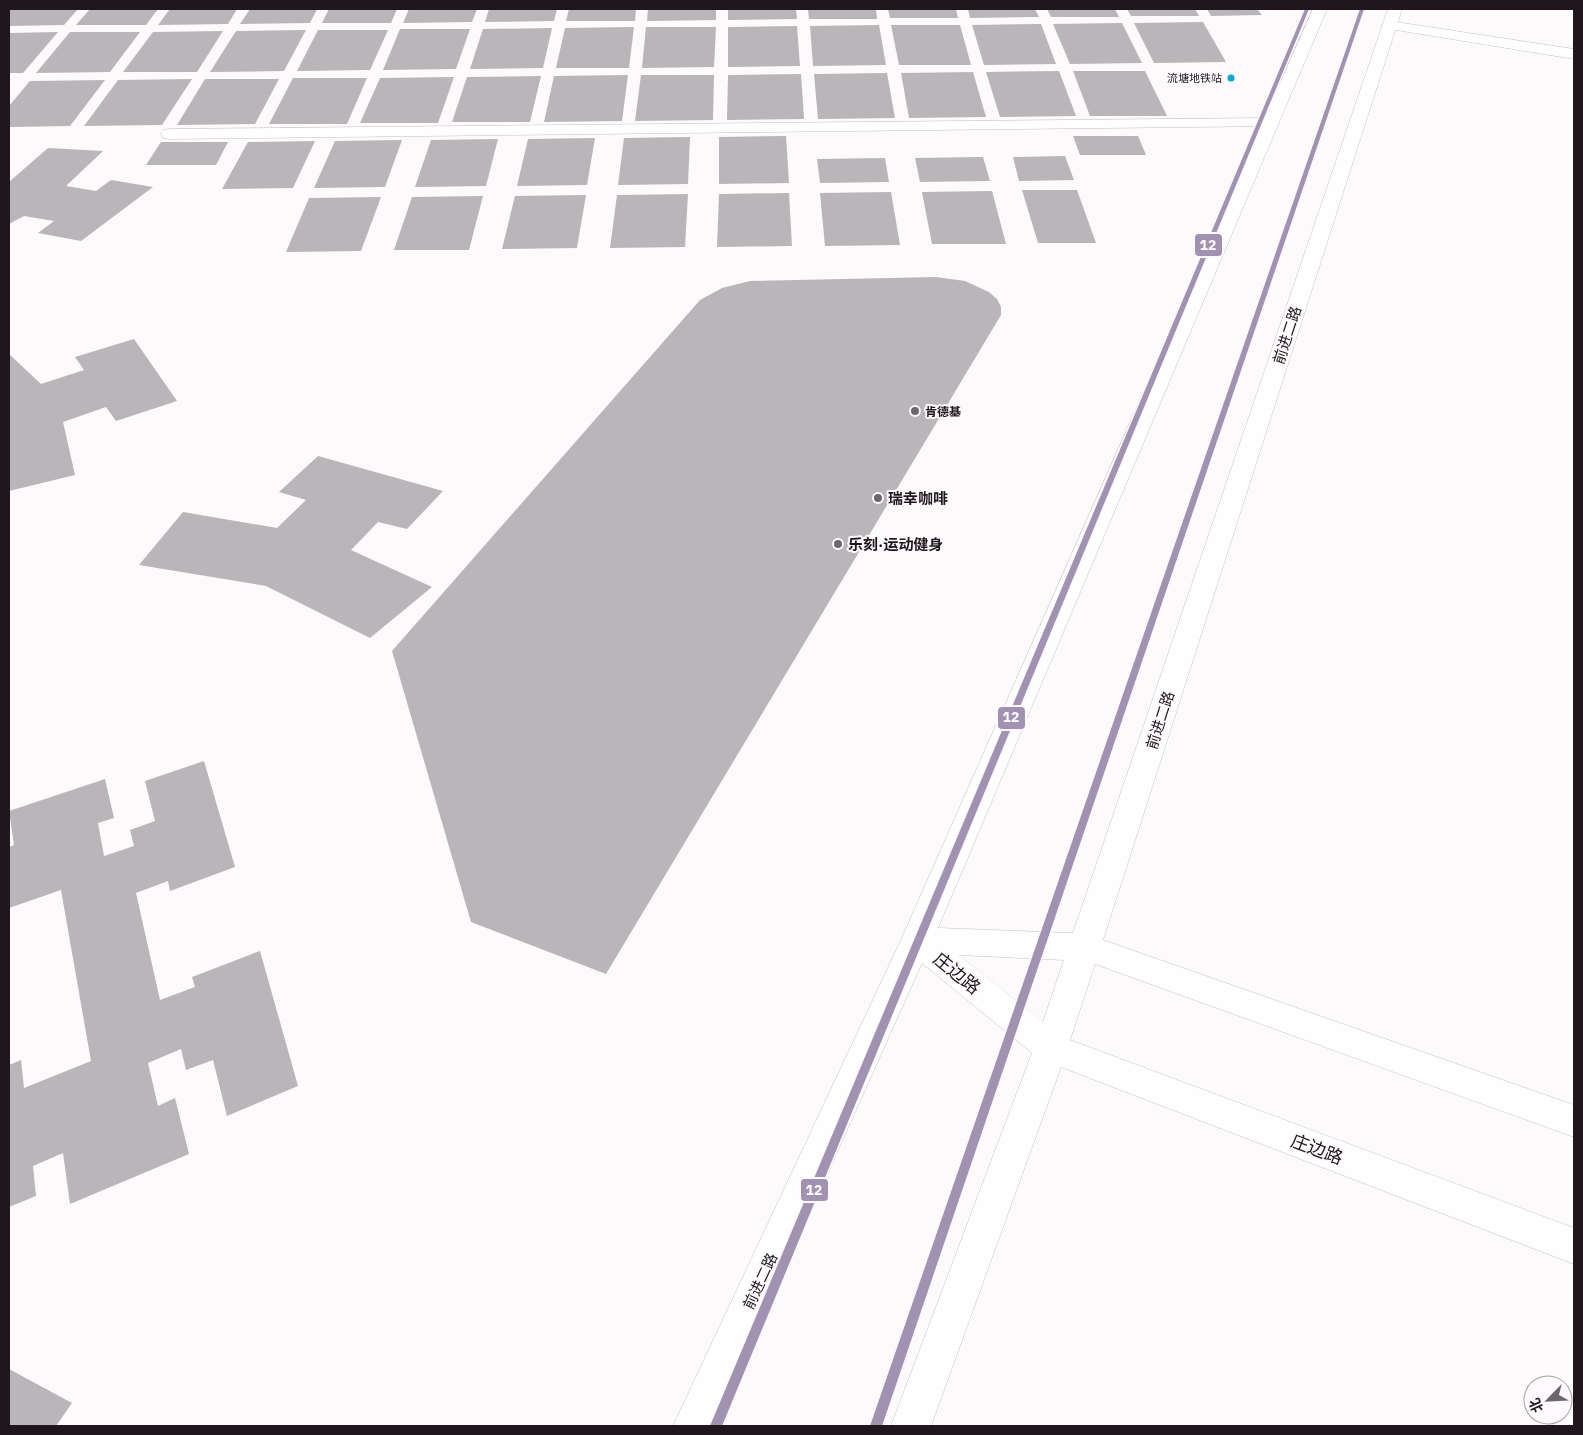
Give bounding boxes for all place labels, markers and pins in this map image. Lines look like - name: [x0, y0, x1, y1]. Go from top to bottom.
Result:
- place label: 流塘地铁站: [1167, 71, 1222, 85]
- marker: 流塘地铁站: [1226, 73, 1236, 83]
- place label: 肯德基: [925, 404, 961, 419]
- marker: 肯德基: [909, 405, 921, 417]
- place label: 瑞幸咖啡: [888, 489, 948, 508]
- marker: 瑞幸咖啡: [872, 492, 884, 504]
- place label: 乐刻·运动健身: [848, 535, 943, 554]
- marker: 乐刻·运动健身: [832, 538, 844, 550]

